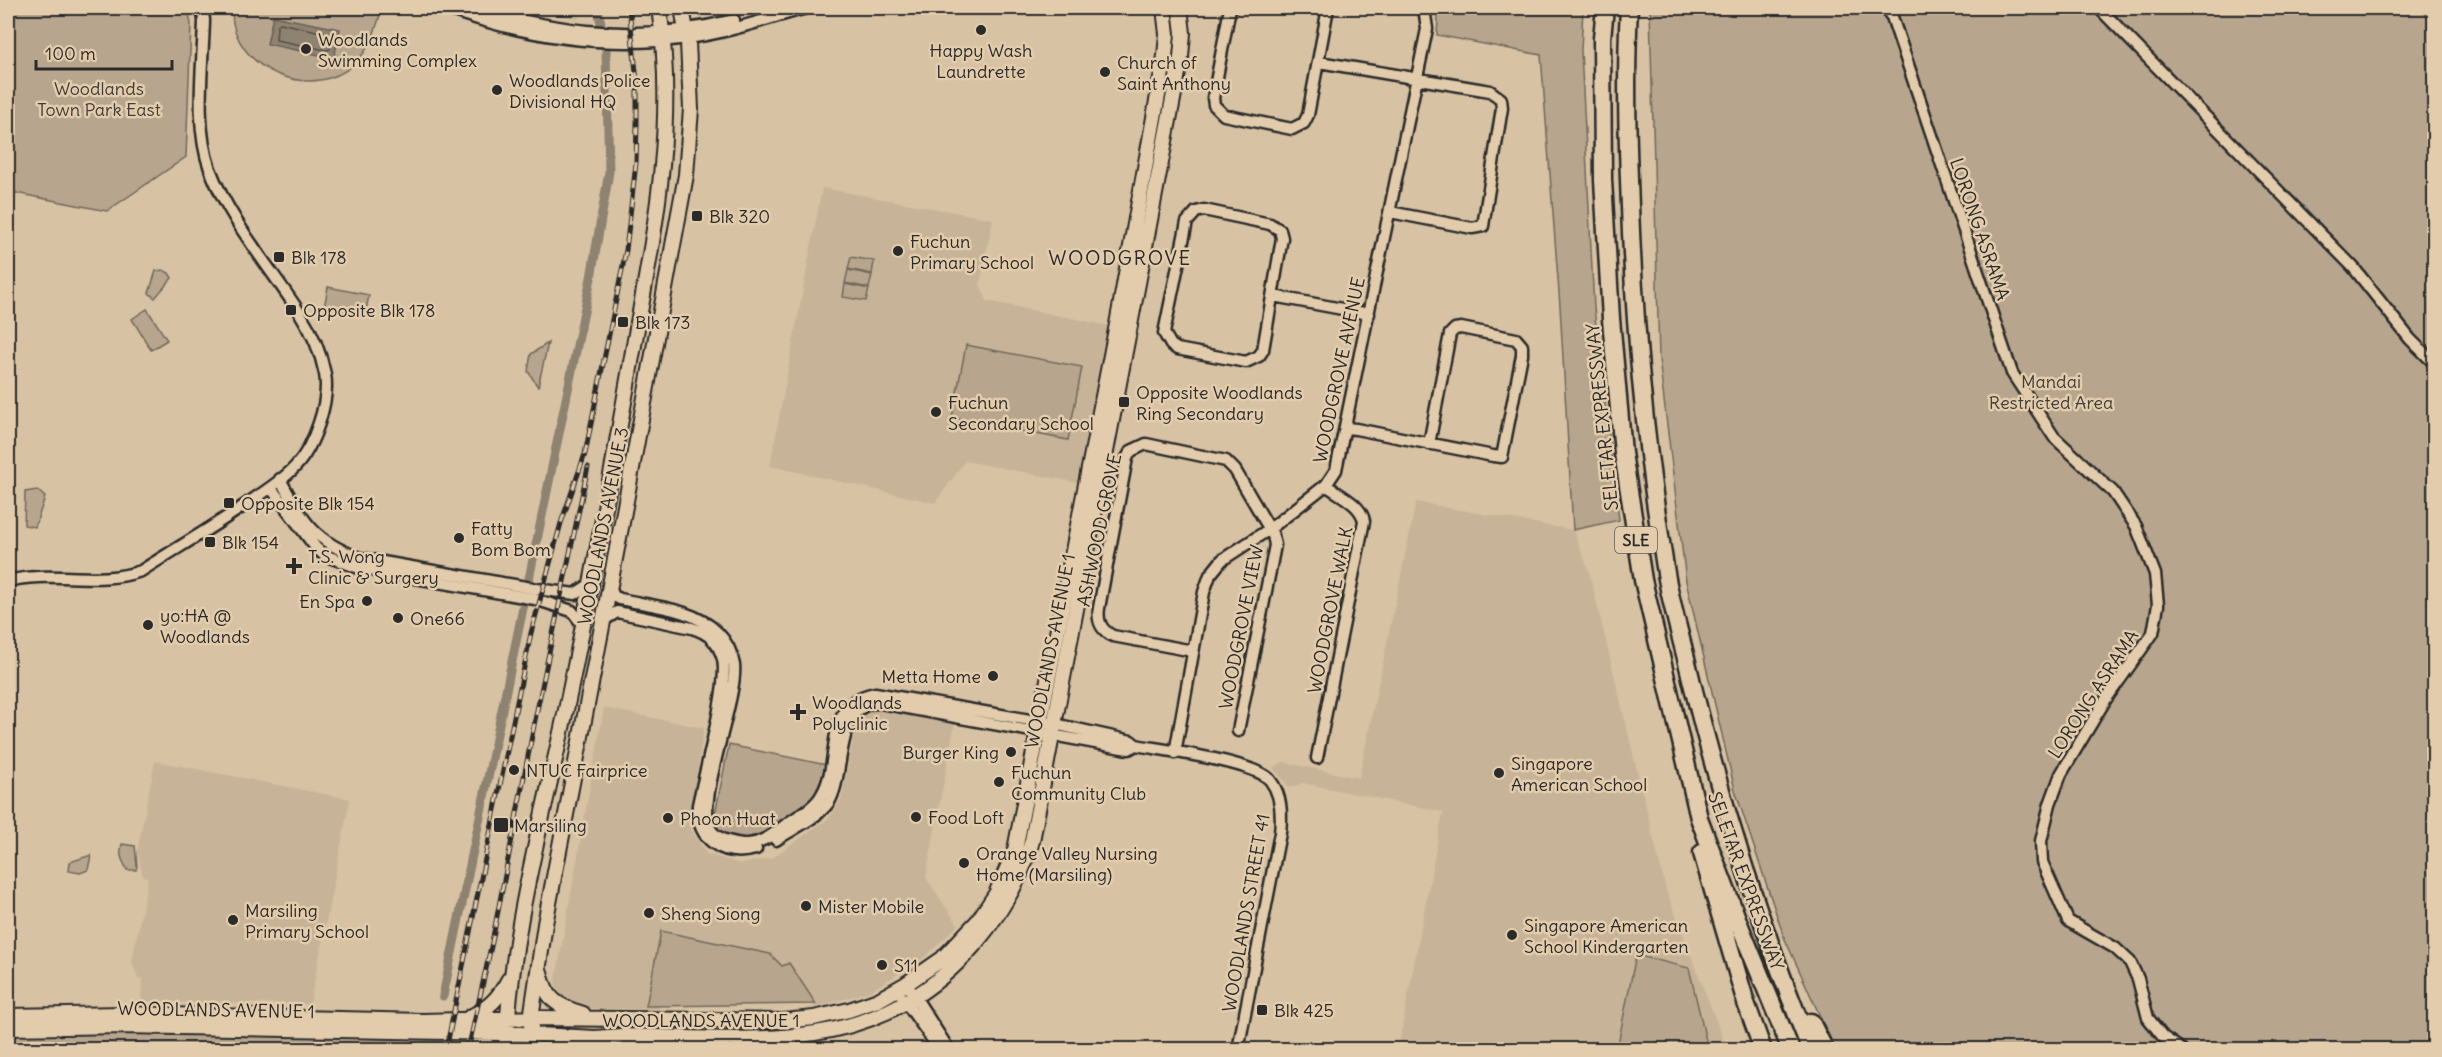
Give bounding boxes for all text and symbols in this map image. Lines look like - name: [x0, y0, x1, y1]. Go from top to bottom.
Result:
- marker: Happy Wash Laundrette: [974, 23, 988, 37]
- place label: Woodlands Swimming Complex: [318, 28, 477, 72]
- scale bar: [36, 33, 172, 71]
- place label: Happy Wash Laundrette: [930, 39, 1032, 83]
- text: 100 m: [45, 42, 96, 65]
- marker: Woodlands Swimming Complex: [299, 42, 313, 56]
- place label: Church of Saint Anthony: [1117, 51, 1231, 95]
- marker: Church of Saint Anthony: [1098, 65, 1112, 79]
- place label: Woodlands Police Divisional HQ: [509, 69, 651, 113]
- park label: Woodlands Town Park East: [37, 77, 161, 121]
- marker: Woodlands Police Divisional HQ: [490, 83, 504, 97]
- street label: LORONG ASRAMA: [1945, 155, 2015, 303]
- place label: Blk 320: [709, 205, 770, 228]
- marker: Blk 320: [690, 209, 704, 223]
- place label: Fuchun Primary School: [910, 230, 1034, 274]
- marker: Fuchun Primary School: [891, 244, 905, 258]
- district label: WOODGROVE: [1048, 245, 1192, 270]
- place label: Blk 178: [291, 246, 347, 269]
- marker: Blk 178: [272, 250, 286, 264]
- street label: WOODGROVE AVENUE: [1308, 275, 1370, 465]
- place label: Opposite Blk 178: [303, 299, 435, 322]
- marker: Opposite Blk 178: [284, 303, 298, 317]
- place label: Blk 173: [635, 311, 690, 334]
- marker: Blk 173: [616, 315, 630, 329]
- street label: SELETAR EXPRESSWAY: [1581, 322, 1623, 512]
- park label: Mandai Restricted Area: [1989, 370, 2113, 414]
- place label: Opposite Woodlands Ring Secondary: [1136, 381, 1303, 425]
- place label: Fuchun Secondary School: [948, 391, 1094, 435]
- marker: Opposite Woodlands Ring Secondary: [1117, 395, 1131, 409]
- marker: Fuchun Secondary School: [929, 405, 943, 419]
- street label: WOODLANDS AVENUE 3: [573, 425, 633, 627]
- street label: ASHWOOD GROVE: [1072, 451, 1126, 609]
- place label: Opposite Blk 154: [241, 492, 375, 515]
- marker: Opposite Blk 154: [222, 496, 236, 510]
- place label: Fatty Bom Bom: [471, 517, 551, 561]
- street label: WOODGROVE WALK: [1303, 525, 1357, 695]
- road number: SLE: [1615, 527, 1657, 553]
- place label: Blk 154: [222, 531, 279, 554]
- marker: Fatty Bom Bom: [452, 531, 466, 545]
- marker: Blk 154: [203, 535, 217, 549]
- street label: WOODGROVE VIEW: [1214, 543, 1268, 711]
- place label: T.S. Wong Clinic & Surgery: [308, 545, 439, 589]
- street label: WOODLANDS AVENUE 1: [1020, 552, 1080, 750]
- marker: T.S. Wong Clinic & Surgery: [285, 557, 303, 575]
- place label: En Spa: [299, 590, 355, 613]
- marker: En Spa: [360, 594, 374, 608]
- place label: yo:HA @ Woodlands: [160, 604, 250, 648]
- place label: One66: [410, 607, 465, 630]
- marker: One66: [391, 611, 405, 625]
- marker: yo:HA @ Woodlands: [141, 618, 155, 632]
- street label: LORONG ASRAMA: [2043, 625, 2143, 763]
- place label: Metta Home: [882, 665, 981, 688]
- marker: Metta Home: [986, 669, 1000, 683]
- place label: Woodlands Polyclinic: [812, 691, 902, 735]
- marker: Woodlands Polyclinic: [789, 703, 807, 721]
- place label: Burger King: [903, 741, 999, 764]
- marker: Burger King: [1004, 745, 1018, 759]
- place label: Singapore American School: [1511, 752, 1647, 796]
- place label: NTUC Fairprice: [526, 759, 647, 782]
- place label: Fuchun Community Club: [1011, 761, 1146, 805]
- marker: NTUC Fairprice: [507, 763, 521, 777]
- marker: Singapore American School: [1492, 766, 1506, 780]
- marker: Fuchun Community Club: [992, 775, 1006, 789]
- street label: SELETAR EXPRESSWAY: [1703, 789, 1789, 973]
- place label: Food Loft: [928, 806, 1004, 829]
- place label: Phoon Huat: [680, 807, 776, 830]
- marker: Food Loft: [909, 810, 923, 824]
- marker: Phoon Huat: [661, 811, 675, 825]
- street label: WOODLANDS STREET 41: [1217, 812, 1275, 1014]
- place label: Marsiling: [514, 814, 587, 837]
- marker: Marsiling: [492, 816, 510, 834]
- place label: Orange Valley Nursing Home (Marsiling): [976, 842, 1158, 886]
- marker: Orange Valley Nursing Home (Marsiling): [957, 856, 971, 870]
- place label: Mister Mobile: [818, 895, 924, 918]
- place label: Marsiling Primary School: [245, 899, 369, 943]
- marker: Mister Mobile: [799, 899, 813, 913]
- place label: Sheng Siong: [661, 902, 760, 925]
- marker: Sheng Siong: [642, 906, 656, 920]
- marker: Marsiling Primary School: [226, 913, 240, 927]
- place label: Singapore American School Kindergarten: [1524, 914, 1689, 958]
- marker: Singapore American School Kindergarten: [1505, 928, 1519, 942]
- place label: S11: [894, 954, 918, 977]
- marker: S11: [875, 958, 889, 972]
- street label: WOODLANDS AVENUE 1: [117, 997, 315, 1023]
- place label: Blk 425: [1274, 999, 1334, 1022]
- marker: Blk 425: [1255, 1003, 1269, 1017]
- street label: WOODLANDS AVENUE 1: [602, 1009, 800, 1032]

